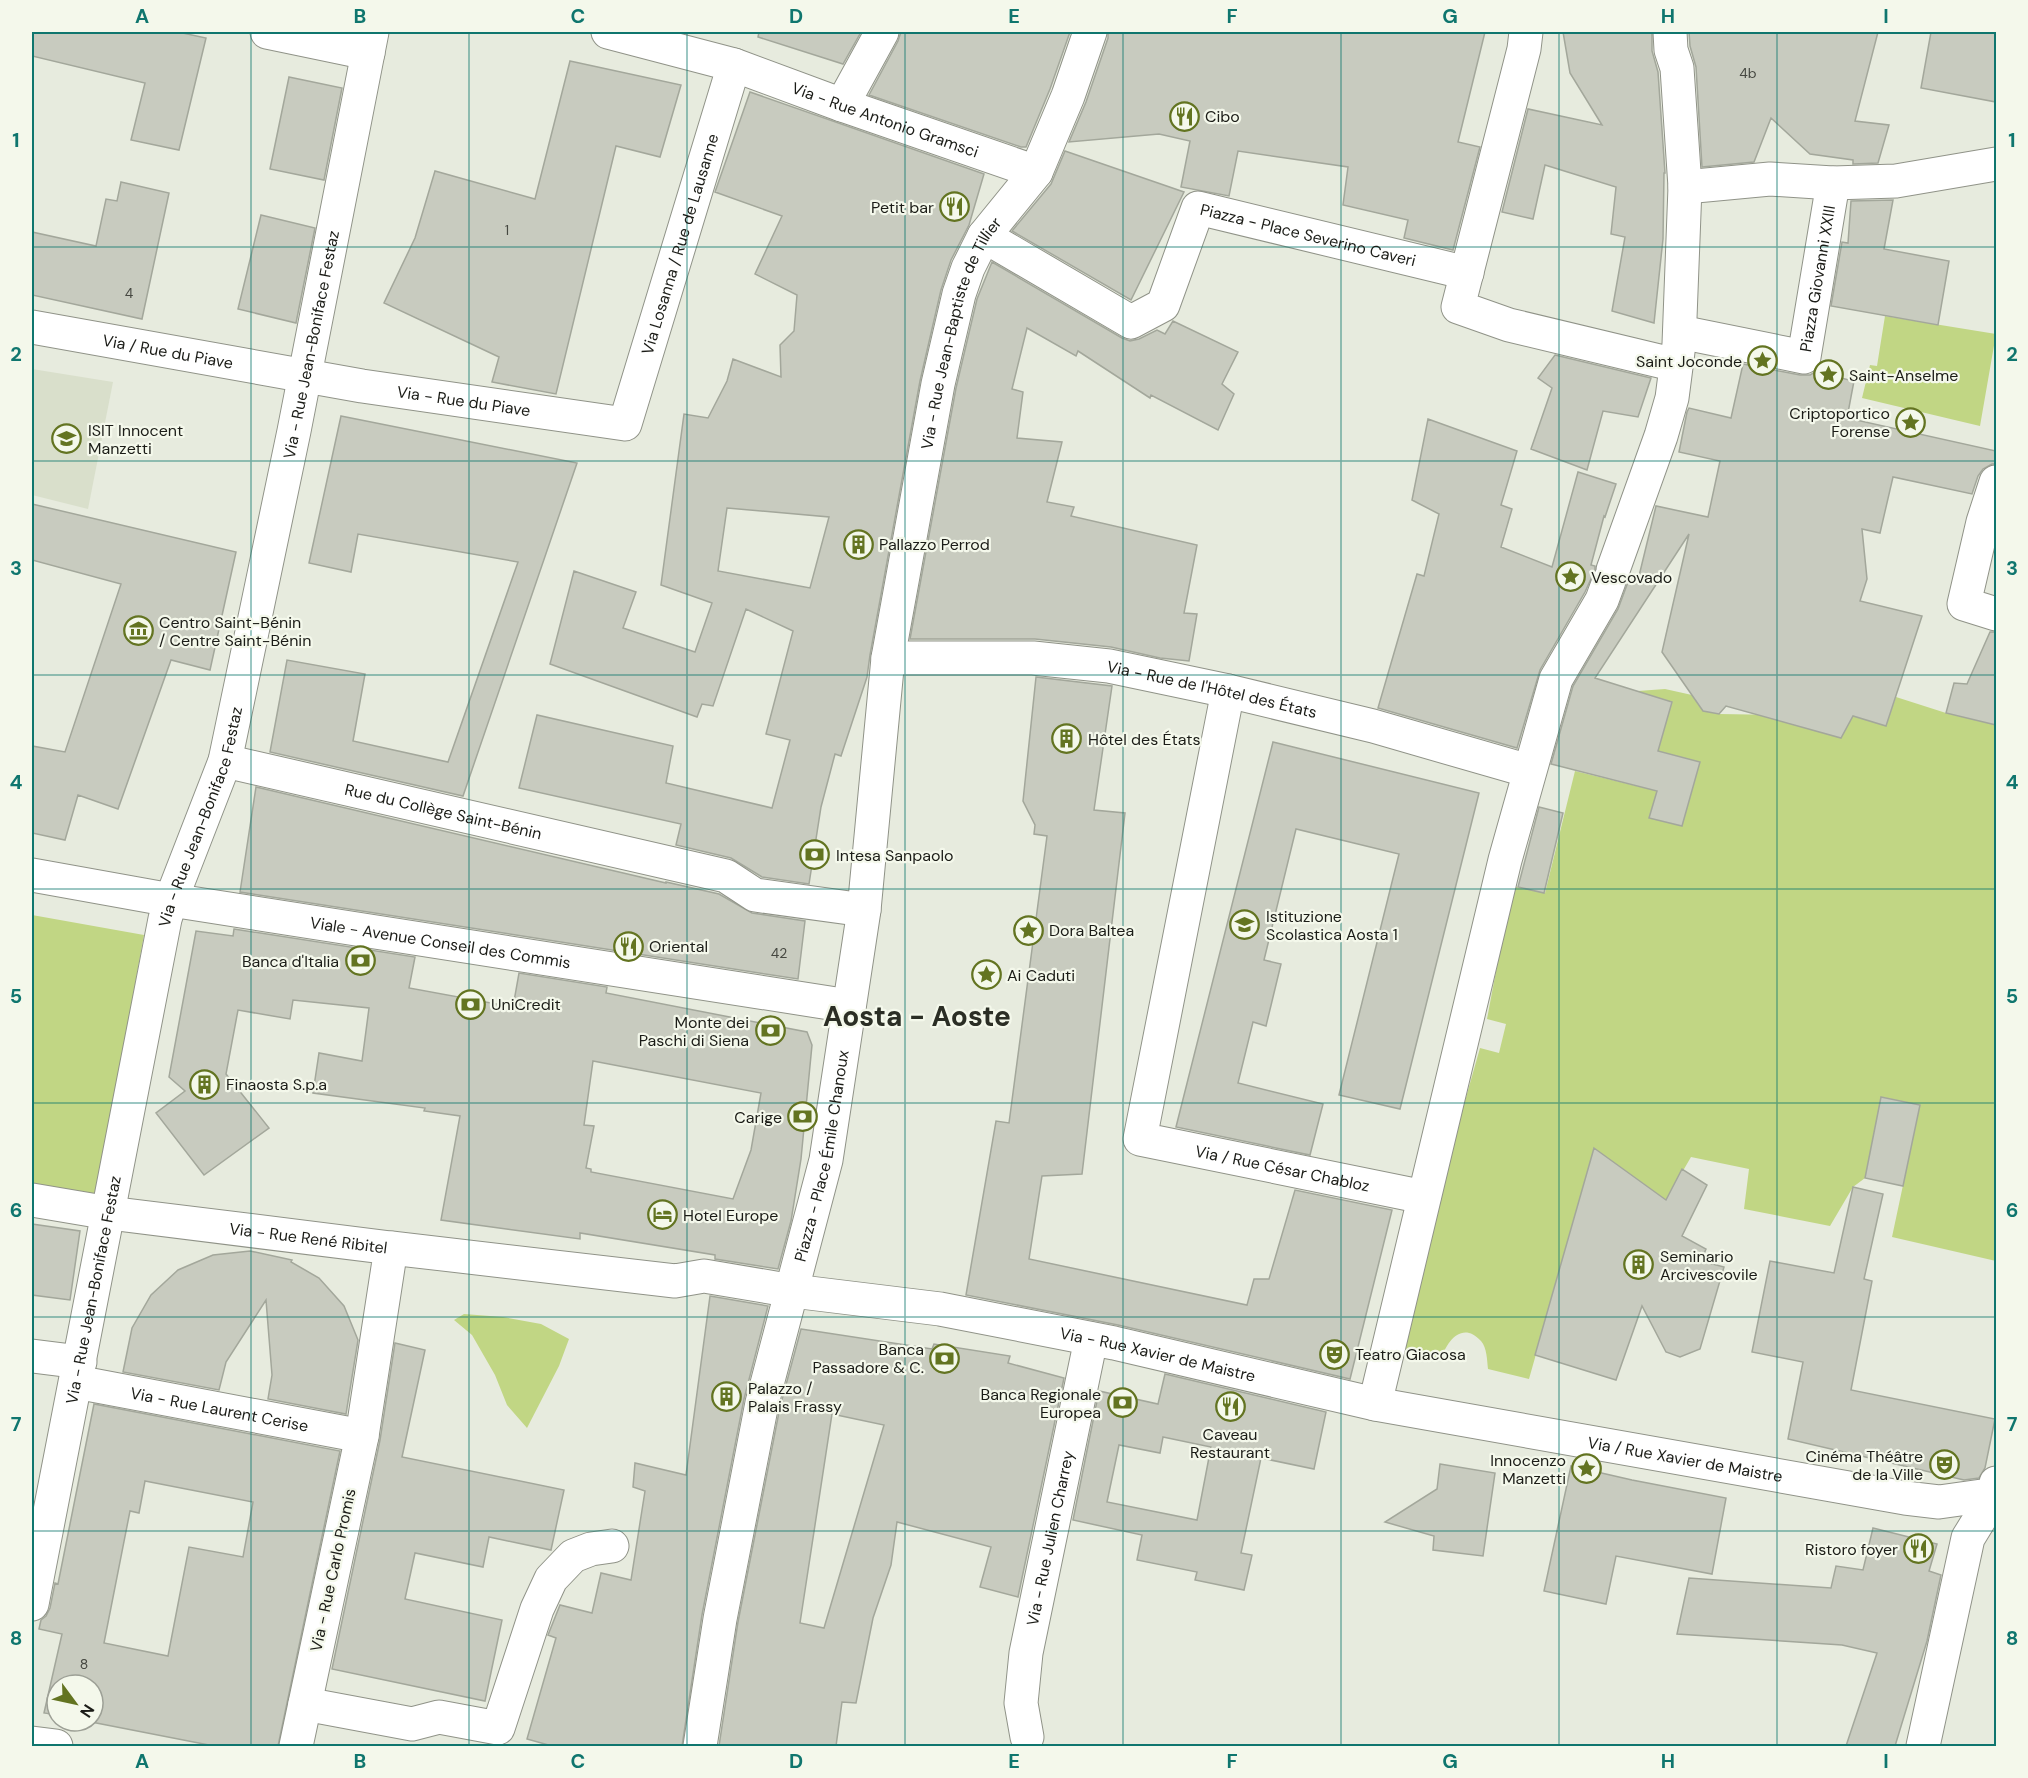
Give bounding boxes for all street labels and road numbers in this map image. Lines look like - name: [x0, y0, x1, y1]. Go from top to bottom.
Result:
- street label: Via - Rue Antonio Gramsci: [789, 77, 982, 162]
- street label: Via Losanna / Rue de Lausanne: [636, 131, 723, 357]
- street label: Piazza - Place Severino Caveri: [1198, 198, 1418, 271]
- street label: Piazza Giovanni XXIII: [1795, 204, 1840, 353]
- street label: Via - Rue Jean-Baptiste de Tillier: [916, 212, 1006, 451]
- street label: Via - Rue Jean-Boniface Festaz: [278, 229, 343, 461]
- street label: Via / Rue du Piave: [101, 329, 235, 373]
- street label: Via - Rue du Piave: [396, 381, 532, 421]
- street label: Via - Rue de l'Hôtel des États: [1105, 655, 1319, 723]
- street label: Via - Rue Jean-Boniface Festaz: [153, 705, 247, 929]
- street label: Rue du Collège Saint-Bénin: [343, 778, 544, 844]
- street label: Viale - Avenue Conseil des Commis: [309, 911, 572, 973]
- street label: Piazza - Place Émile Chanoux: [789, 1049, 853, 1264]
- street label: Via / Rue César Chabloz: [1193, 1140, 1372, 1196]
- street label: Via - Rue Jean-Boniface Festaz: [61, 1174, 125, 1406]
- street label: Via - Rue René Ribitel: [228, 1218, 389, 1258]
- street label: Via - Rue Xavier de Maistre: [1058, 1322, 1258, 1386]
- street label: Via - Rue Laurent Cerise: [129, 1382, 310, 1436]
- street label: Via / Rue Xavier de Maistre: [1586, 1431, 1784, 1487]
- street label: Via - Rue Julien Charrey: [1021, 1449, 1078, 1628]
- street label: Via - Rue Carlo Promis: [305, 1486, 361, 1654]

